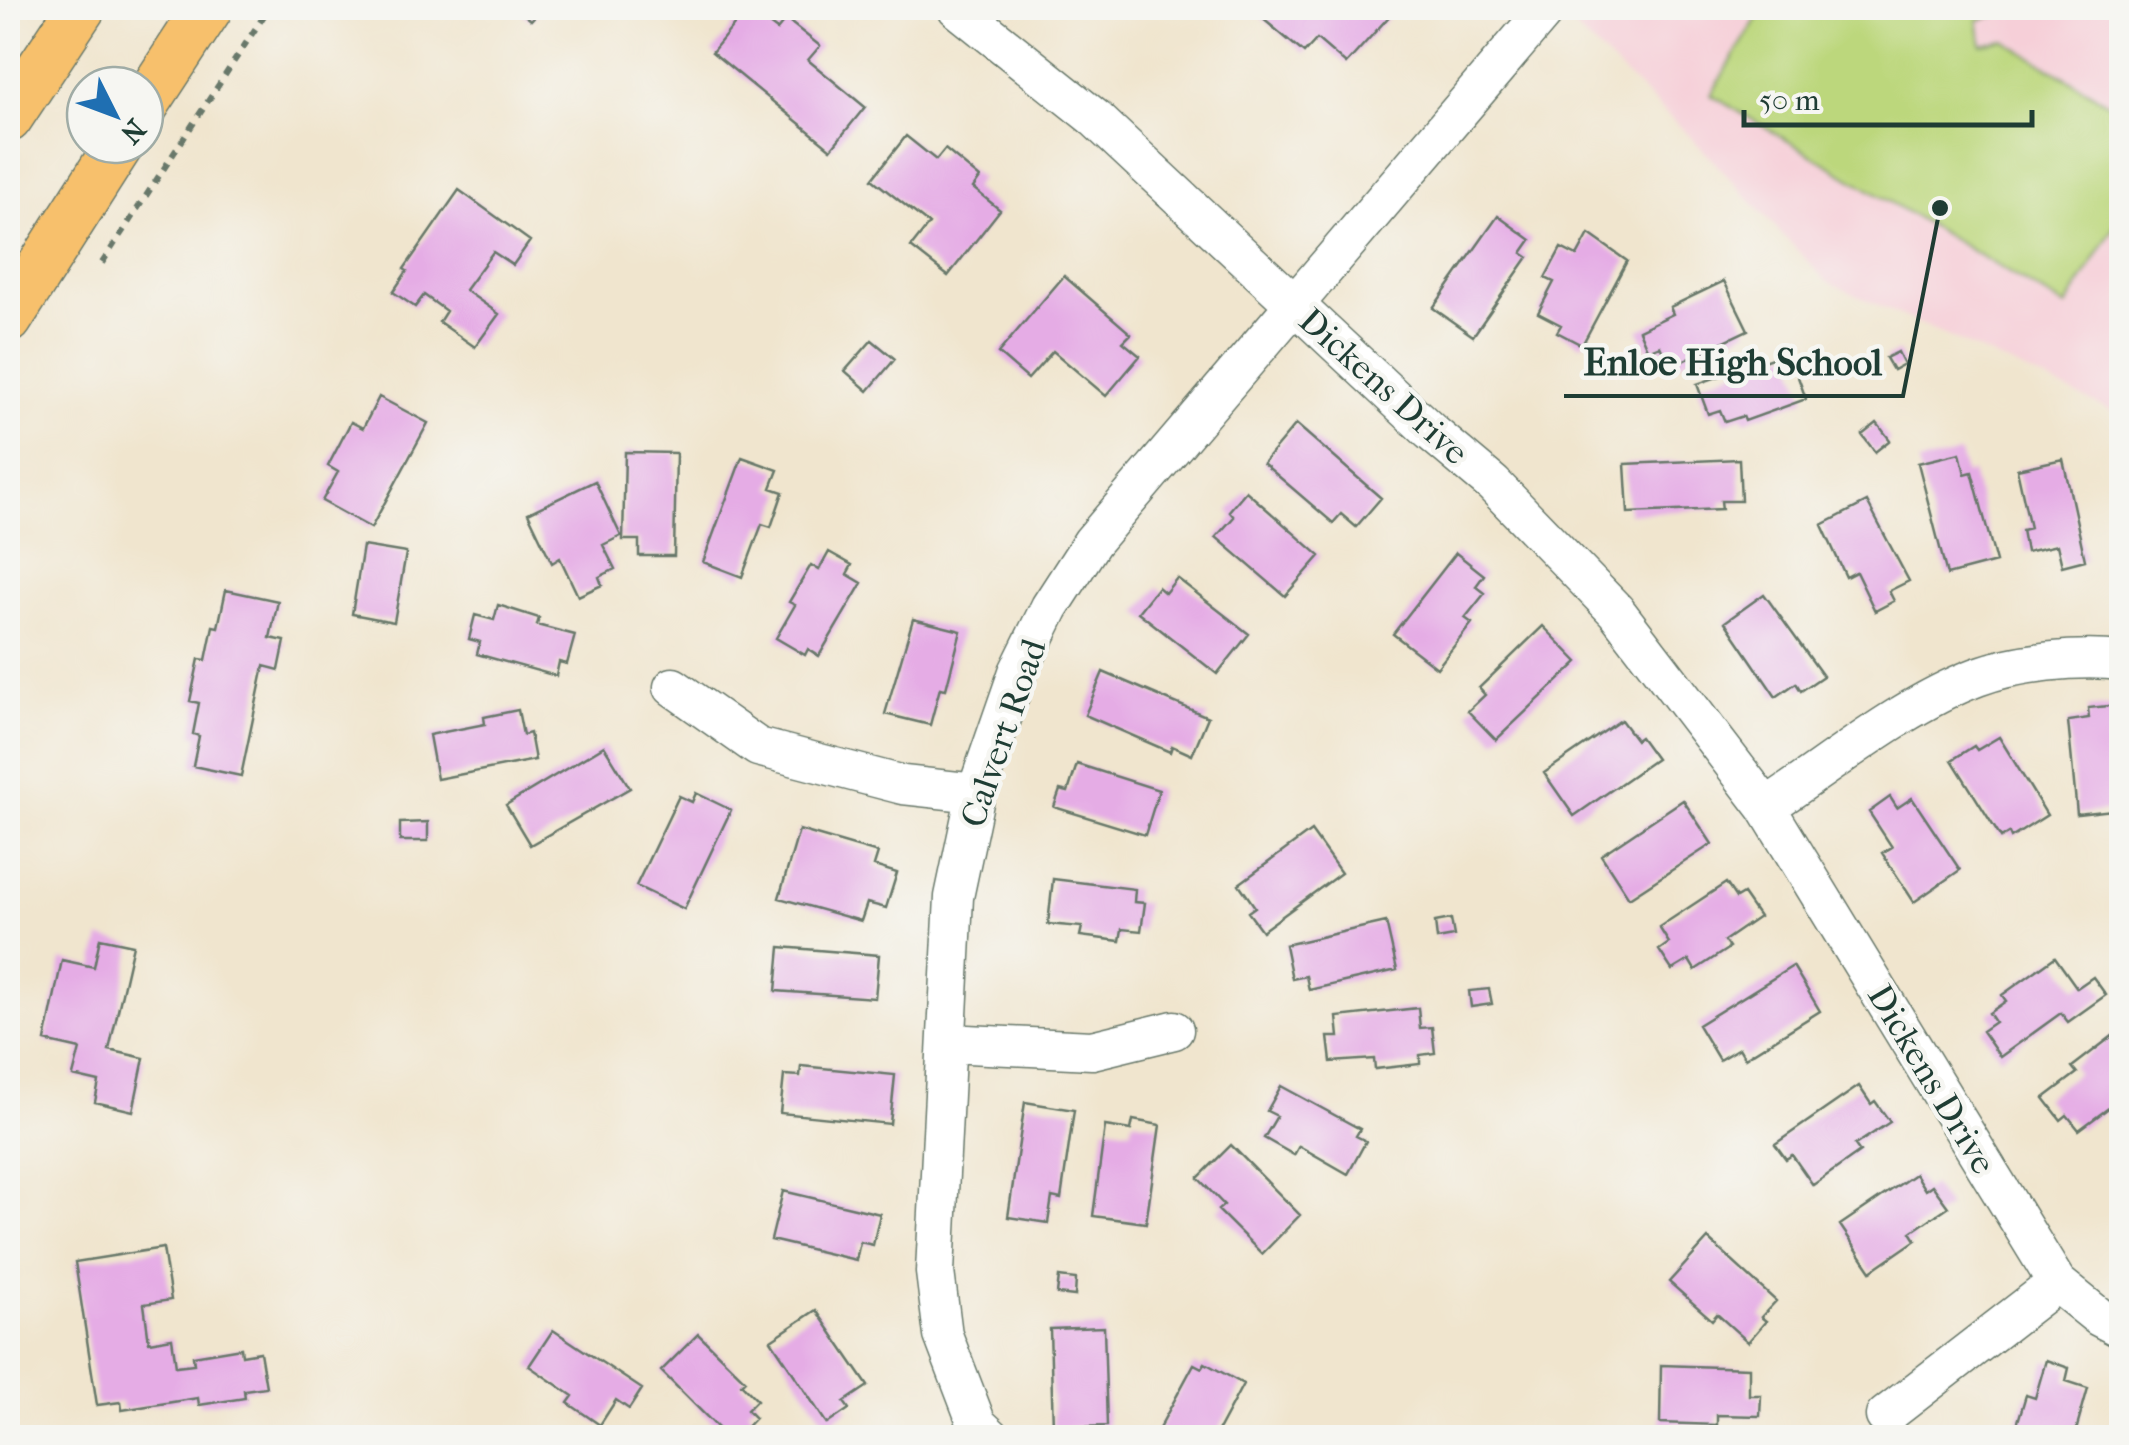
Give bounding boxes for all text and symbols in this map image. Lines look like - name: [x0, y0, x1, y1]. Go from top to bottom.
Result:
- north arrow: [65, 65, 165, 165]
- scale bar: [1744, 65, 2032, 127]
- text: 50 m: [1759, 83, 1820, 118]
- text: N: [113, 112, 153, 151]
- street label: Dickens Drive: [1291, 300, 1477, 473]
- callout: Enloe High School: [1564, 328, 1903, 396]
- text: Enloe High School: [1584, 340, 1883, 385]
- street label: Calvert Road: [952, 633, 1055, 833]
- street label: Dickens Drive: [1859, 977, 2004, 1181]

